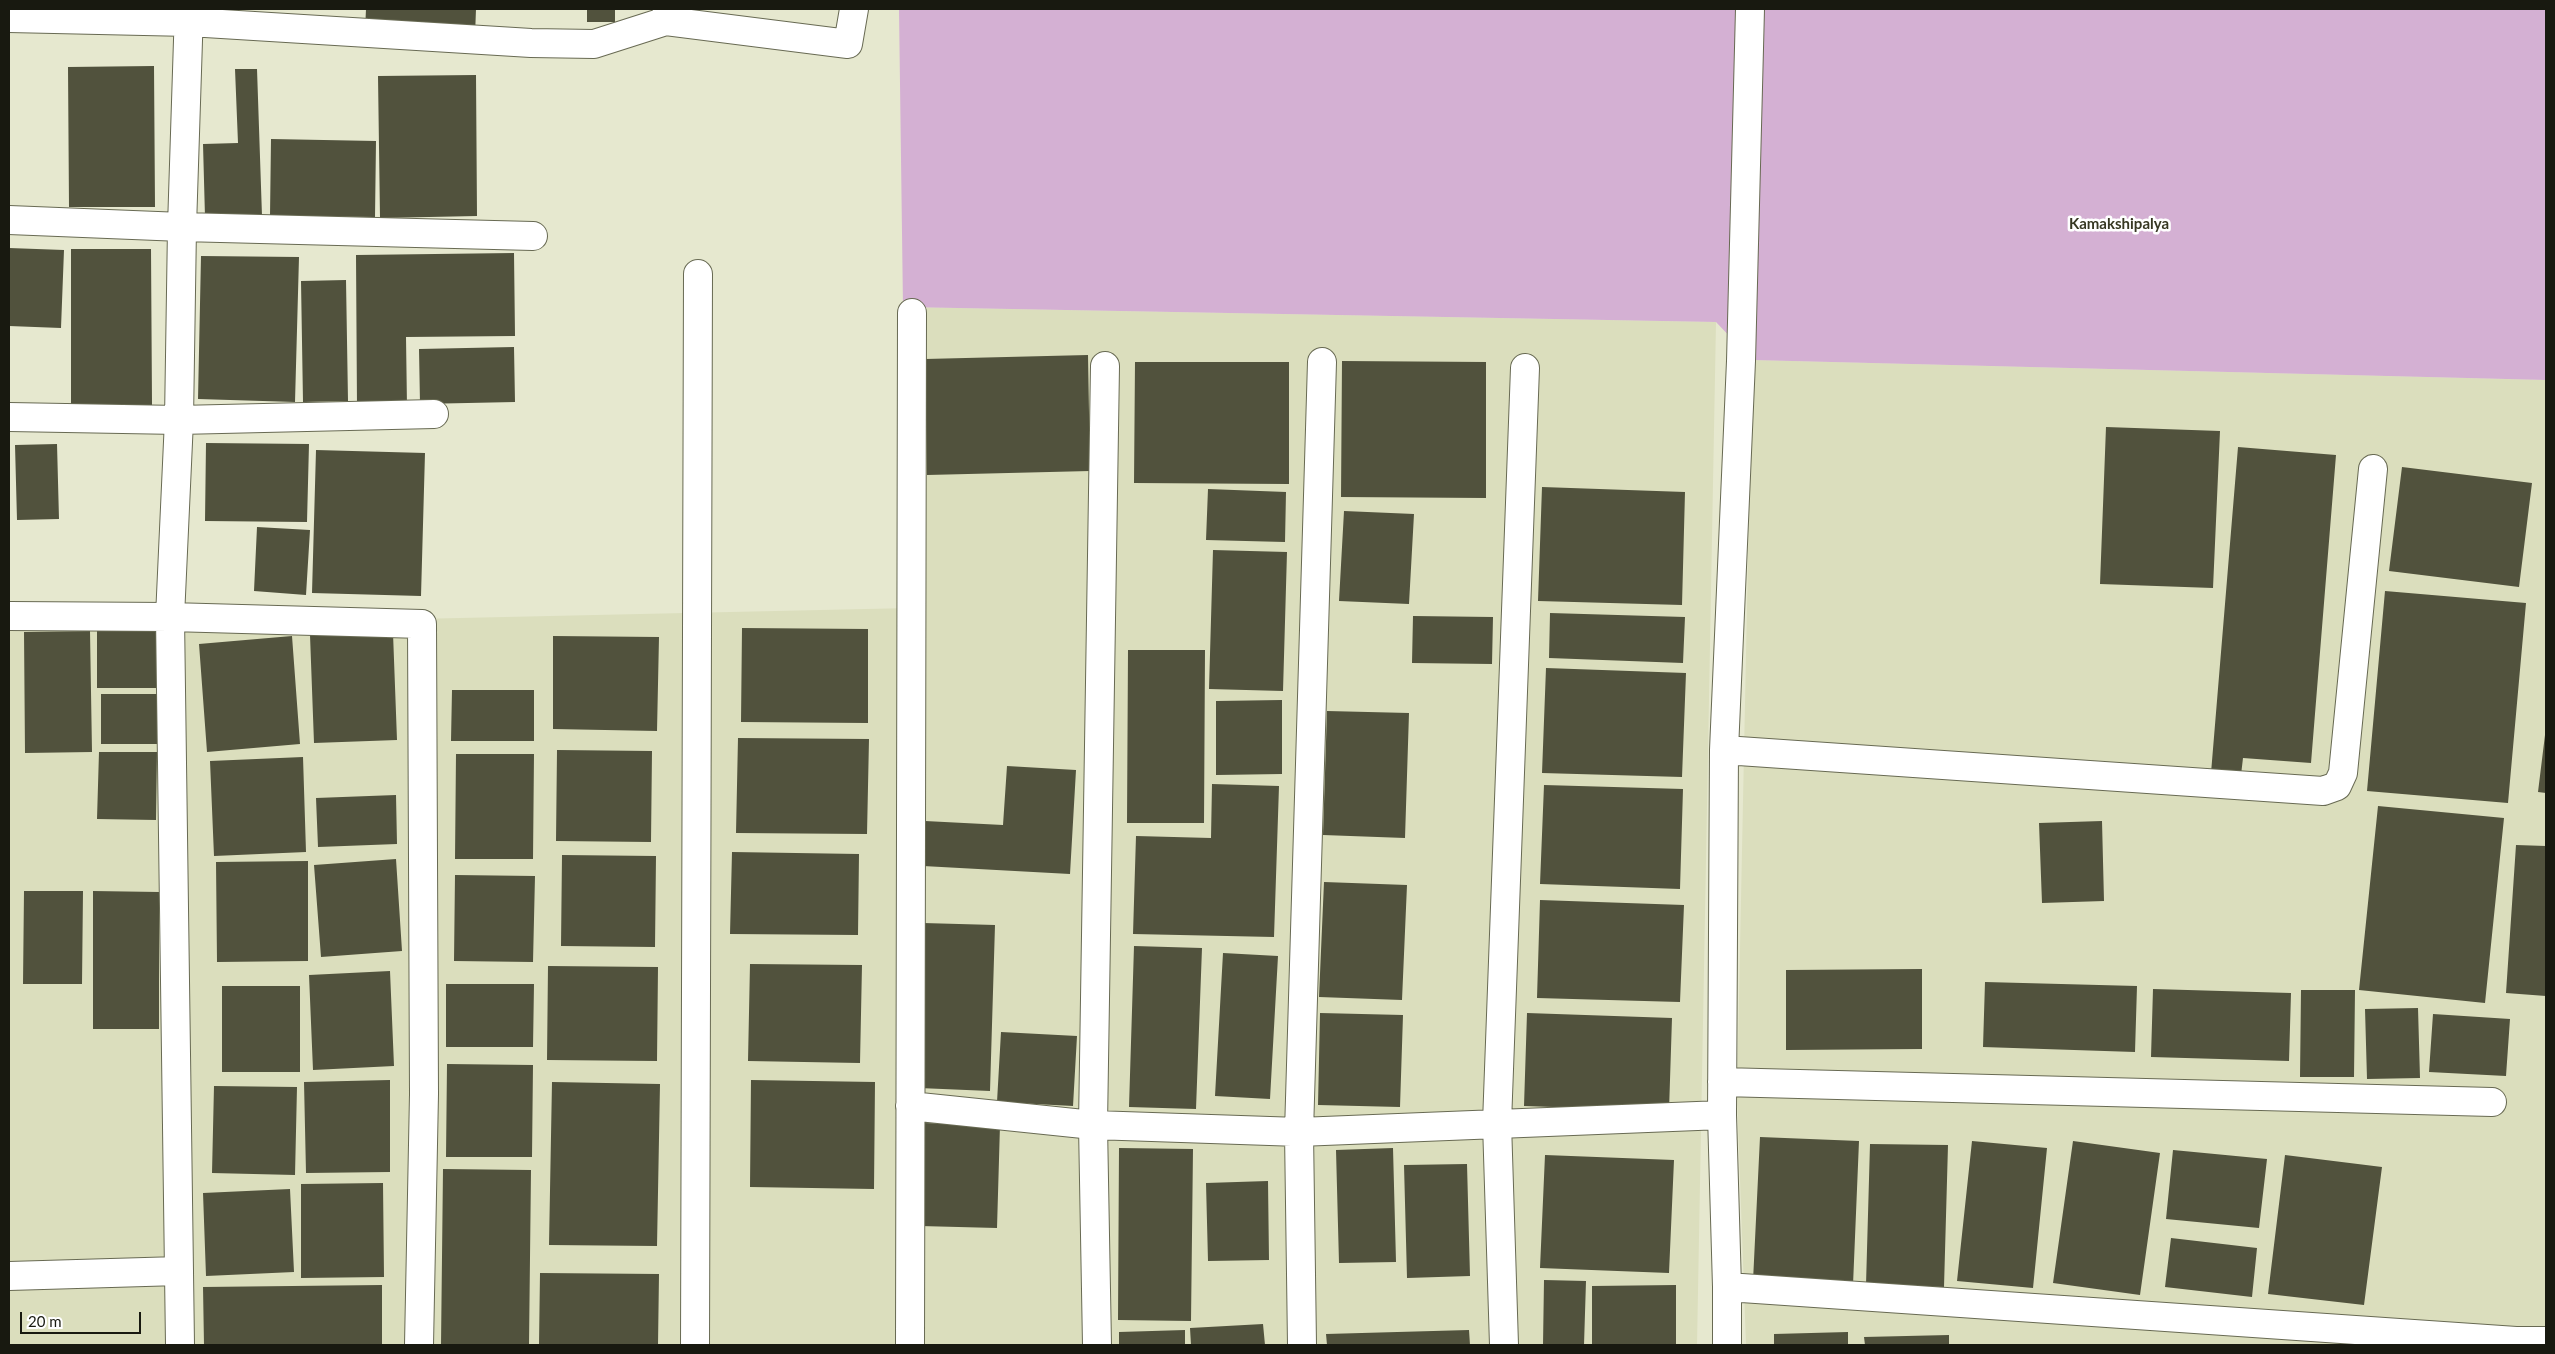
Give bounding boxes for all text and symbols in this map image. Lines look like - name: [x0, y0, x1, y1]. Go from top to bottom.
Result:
- district label: Kamakshipalya: [2069, 215, 2169, 233]
- scale bar: [22, 1302, 144, 1334]
- text: 20 m: [28, 1312, 62, 1330]

